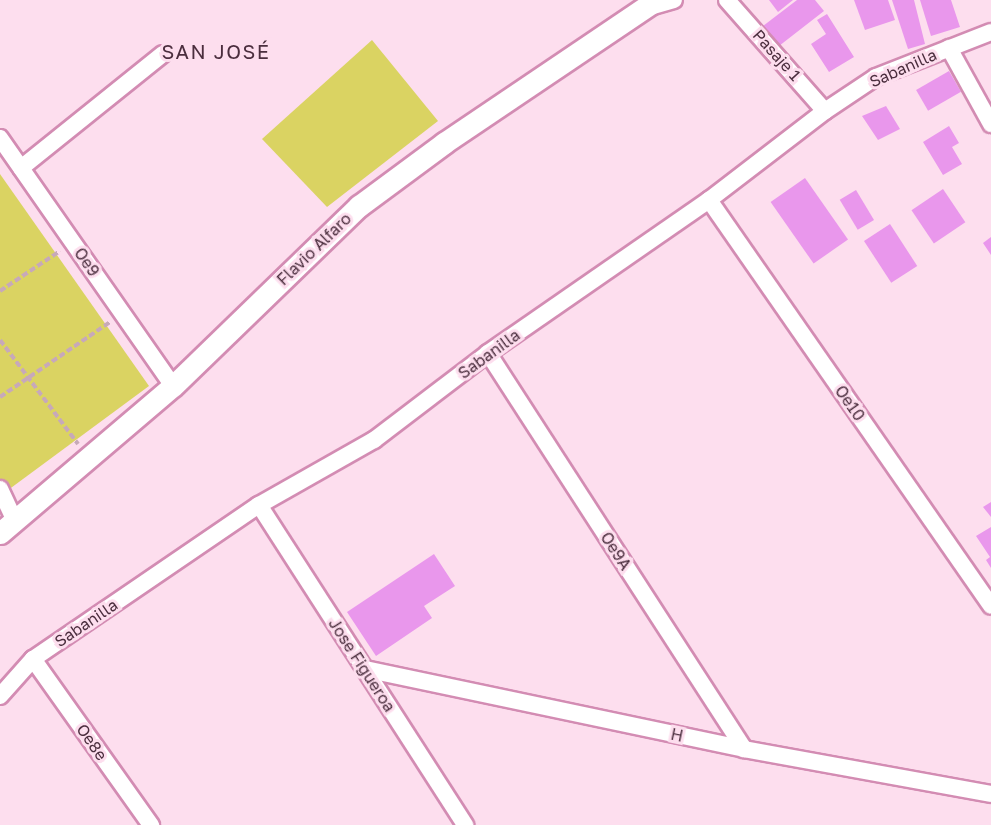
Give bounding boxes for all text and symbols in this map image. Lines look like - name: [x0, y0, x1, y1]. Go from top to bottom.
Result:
- street label: Pasaje 1: [749, 25, 805, 85]
- district label: SAN JOSÉ: [161, 39, 271, 63]
- street label: Sabanilla: [866, 45, 940, 91]
- street label: Flavio Alfaro: [273, 209, 355, 289]
- street label: Oe9: [70, 244, 104, 280]
- street label: Sabanilla: [454, 325, 524, 383]
- street label: Oe10: [831, 382, 869, 424]
- street label: Oe9A: [597, 528, 635, 574]
- street label: Sabanilla: [51, 595, 121, 651]
- street label: Jose Figueroa: [325, 615, 399, 715]
- street label: Oe8e: [73, 720, 111, 764]
- street label: H: [669, 724, 685, 746]

